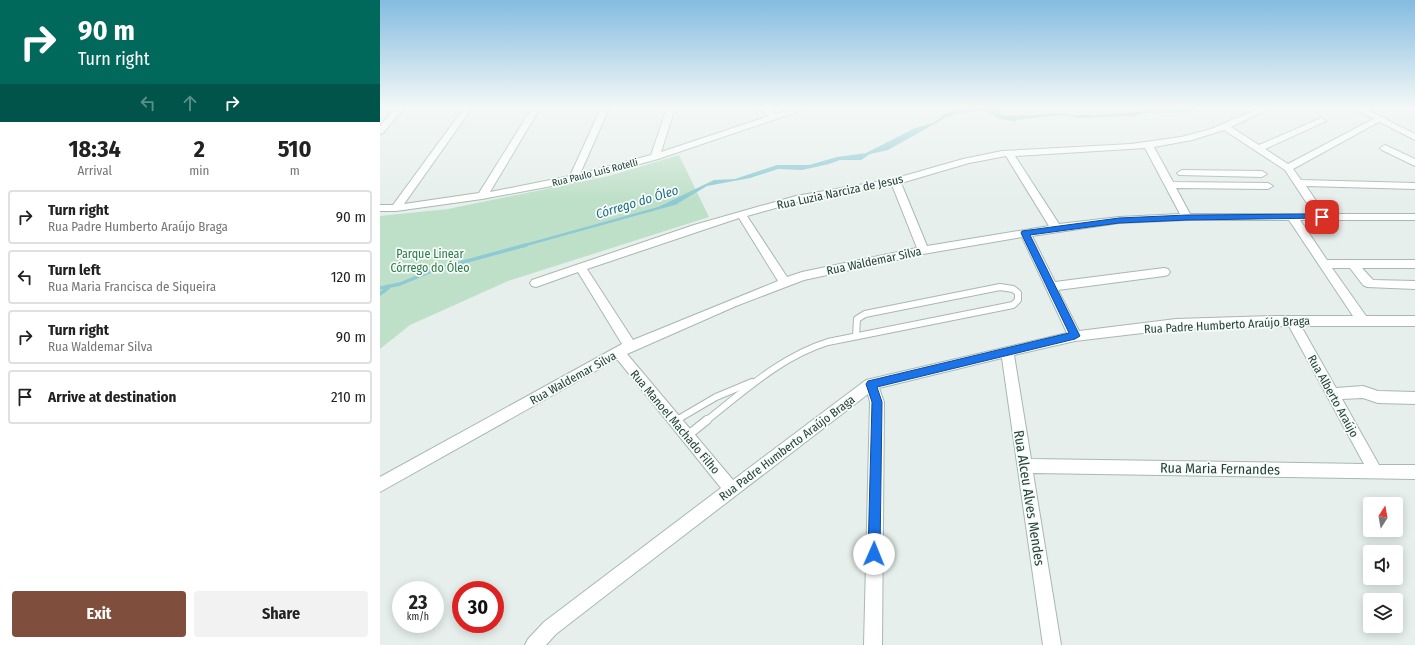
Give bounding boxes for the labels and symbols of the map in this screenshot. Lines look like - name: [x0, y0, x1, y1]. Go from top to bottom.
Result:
- street label: Rua Paulo Luís Rotelli: [551, 156, 639, 189]
- street label: Rua Luzia Narciza de Jesus: [776, 172, 904, 212]
- water label: Córrego do Óleo: [594, 182, 680, 222]
- pin: [1305, 200, 1339, 234]
- street label: Rua Waldemar Silva: [825, 244, 923, 278]
- park label: Parque Linear Córrego do Óleo: [390, 247, 470, 275]
- street label: Rua Padre Humberto Araújo Braga: [1144, 314, 1310, 336]
- street label: Rua Waldemar Silva: [527, 348, 619, 408]
- street label: Rua Alberto Araújo: [1305, 352, 1361, 440]
- street label: Rua Manoel Machado Filho: [627, 367, 723, 477]
- street label: Rua Padre Humberto Araújo Braga: [716, 392, 858, 504]
- street label: Rua Alceu Alves Mendes: [1010, 429, 1048, 567]
- street label: Rua Maria Fernandes: [1160, 459, 1280, 479]
- north arrow: [1363, 497, 1403, 537]
- position arrow: [853, 533, 895, 575]
- speed limit sign: 30: [452, 581, 504, 633]

